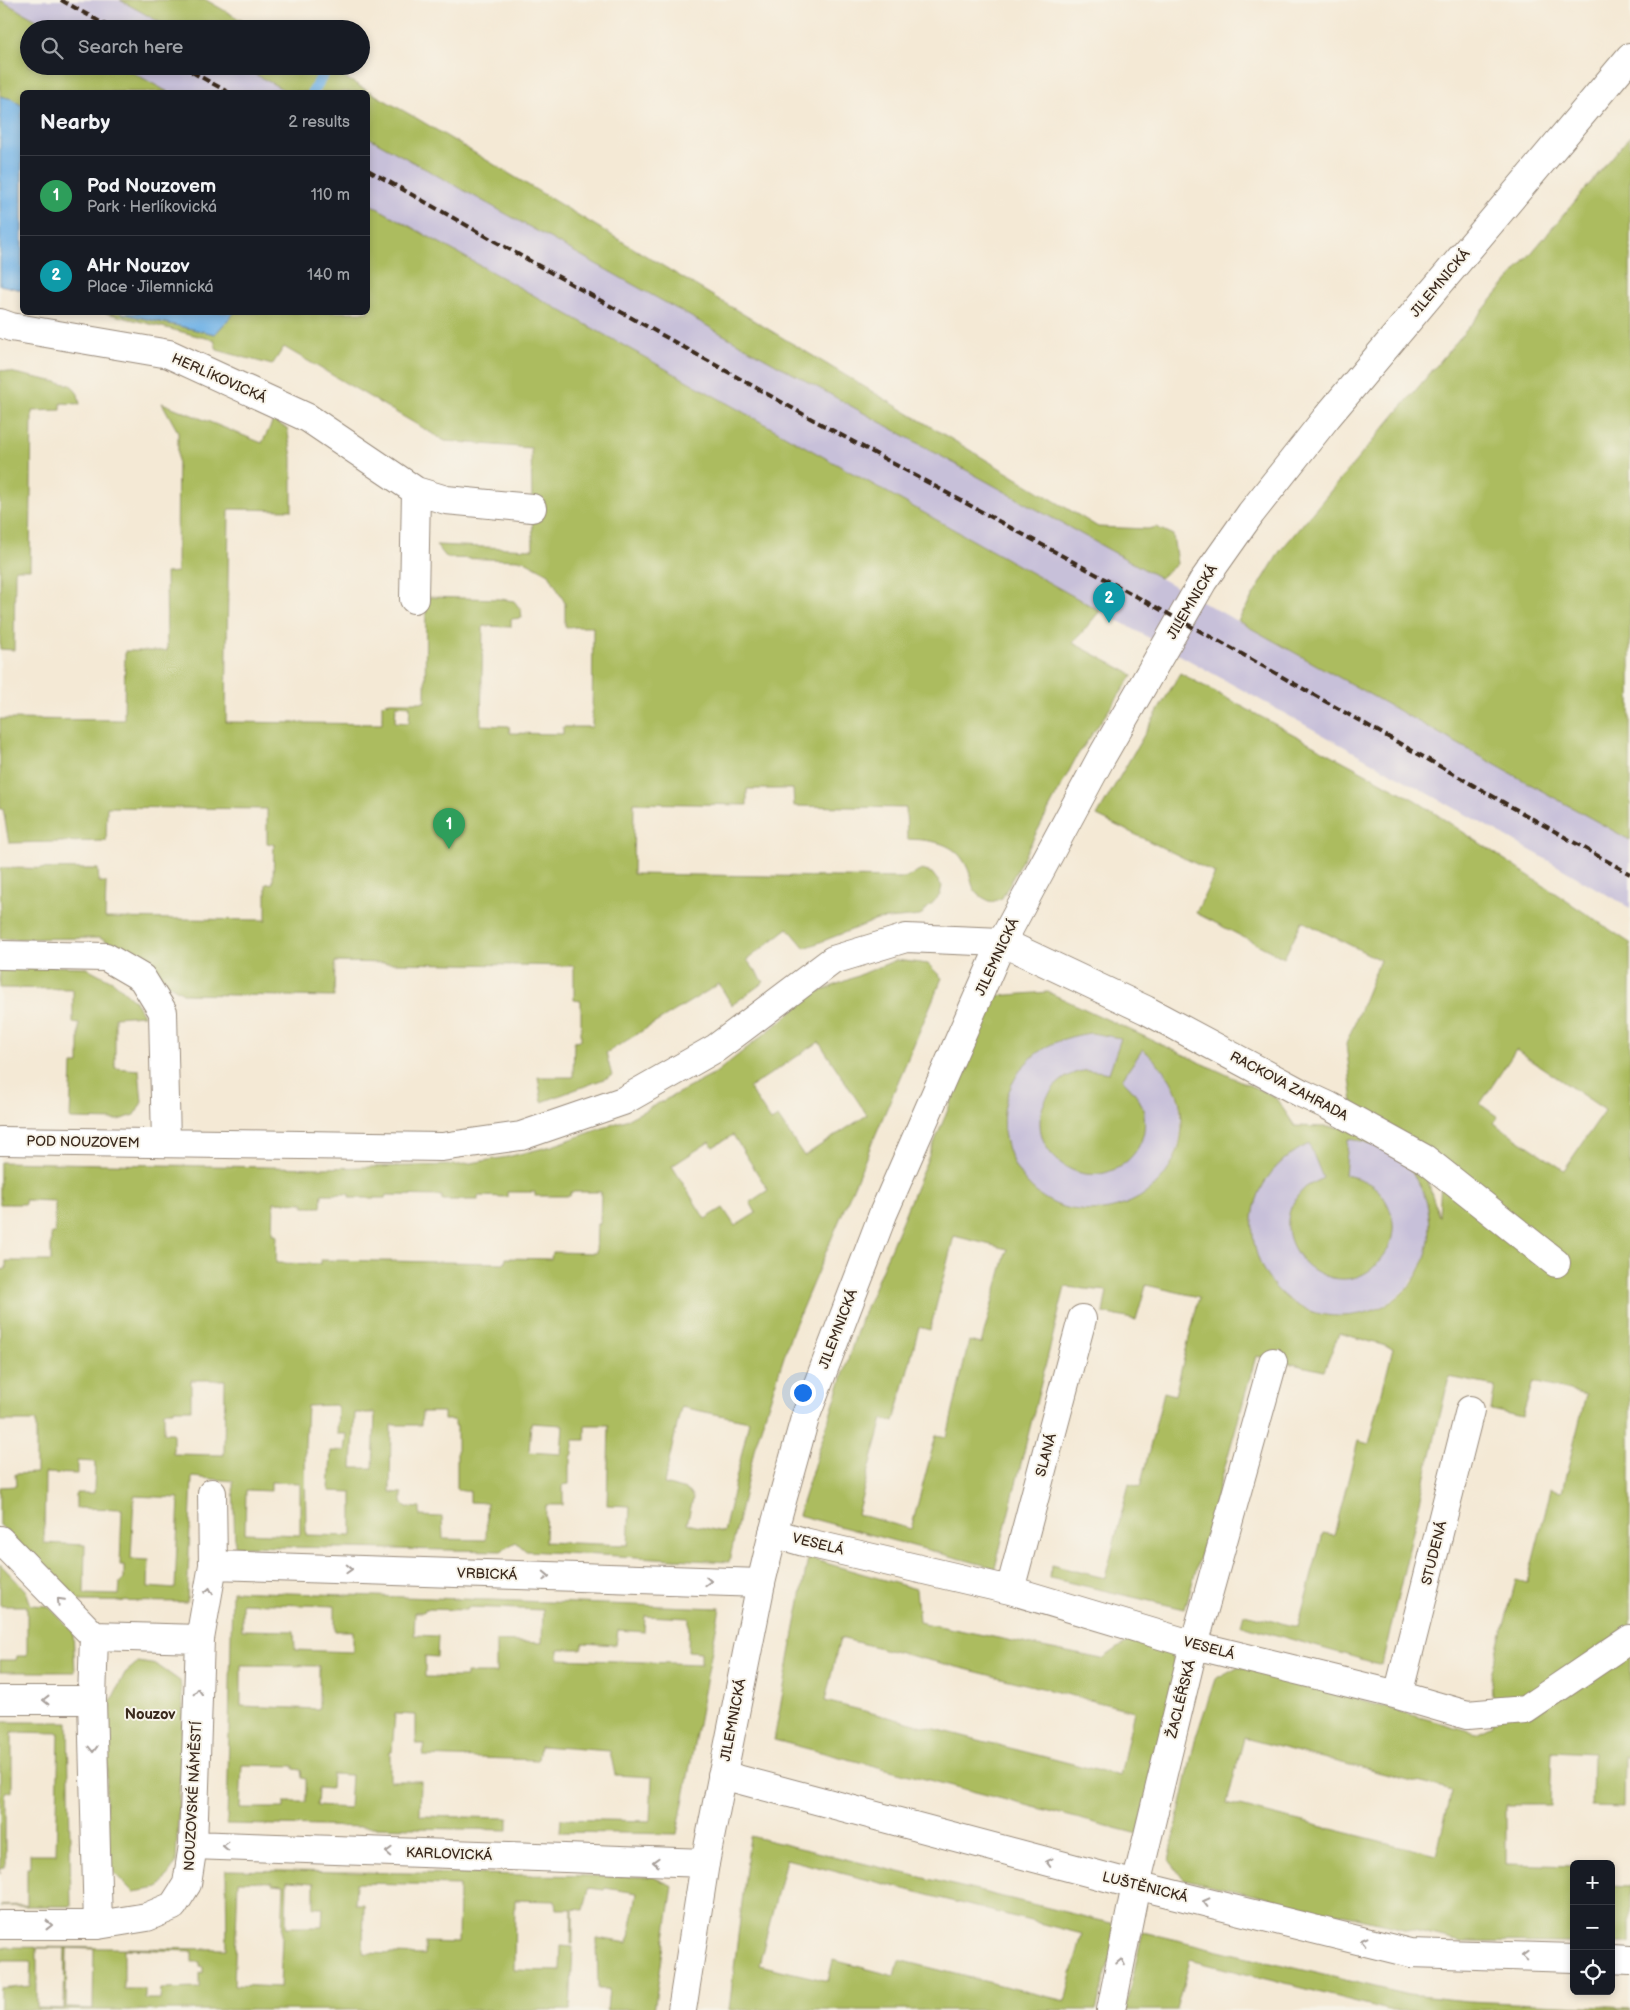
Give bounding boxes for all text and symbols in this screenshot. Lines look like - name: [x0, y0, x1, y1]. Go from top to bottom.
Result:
- search box: [20, 20, 370, 75]
- icon: search: [38, 34, 66, 62]
- text: Search here: [78, 36, 183, 59]
- text: Nearby: [40, 110, 110, 135]
- text: 2 results: [288, 113, 350, 132]
- text: Pod Nouzovem: [87, 175, 216, 198]
- text: 1: [53, 186, 59, 205]
- text: 110 m: [311, 186, 350, 205]
- text: Park · Herlíkovická: [87, 198, 217, 217]
- street label: JILEMNICKÁ: [1406, 245, 1474, 321]
- text: AHr Nouzov: [87, 255, 190, 278]
- text: 2: [51, 266, 61, 285]
- text: 140 m: [307, 266, 350, 285]
- text: Place · Jilemnická: [87, 278, 214, 297]
- street label: HERLÍKOVICKÁ: [169, 349, 270, 407]
- street label: JILEMNICKÁ: [1162, 561, 1221, 642]
- pin: 2: [1093, 582, 1125, 623]
- pin: 1: [433, 808, 465, 849]
- street label: JILEMNICKÁ: [971, 915, 1023, 999]
- street label: RACKOVA ZAHRADA: [1227, 1048, 1351, 1125]
- street label: POD NOUZOVEM: [26, 1133, 140, 1151]
- street label: JILEMNICKÁ: [814, 1286, 861, 1371]
- your location: [790, 1380, 816, 1406]
- street label: SLANÁ: [1031, 1431, 1060, 1479]
- street label: STUDENÁ: [1417, 1519, 1450, 1587]
- street label: VESELÁ: [791, 1528, 846, 1559]
- street label: VRBICKÁ: [457, 1563, 518, 1584]
- one-way arrow: [345, 1564, 353, 1574]
- one-way arrow: [542, 1570, 550, 1581]
- one-way arrow: [705, 1575, 713, 1586]
- one-way arrow: [203, 1587, 213, 1596]
- one-way arrow: [57, 1598, 66, 1607]
- street label: VESELÁ: [1182, 1632, 1237, 1663]
- street label: ŽACLÉŘSKÁ: [1162, 1658, 1199, 1741]
- street label: JILEMNICKÁ: [716, 1677, 749, 1763]
- one-way arrow: [193, 1687, 204, 1695]
- one-way arrow: [42, 1695, 50, 1705]
- district label: Nouzov: [125, 1705, 176, 1724]
- street label: NOUZOVSKÉ NÁMĚSTÍ: [180, 1721, 205, 1871]
- one-way arrow: [88, 1745, 98, 1753]
- one-way arrow: [222, 1841, 230, 1852]
- street label: KARLOVICKÁ: [406, 1843, 493, 1864]
- one-way arrow: [385, 1847, 393, 1858]
- one-way arrow: [652, 1856, 660, 1867]
- one-way arrow: [1044, 1857, 1053, 1868]
- map controls: [1570, 1860, 1615, 1995]
- button: +: [1570, 1860, 1615, 1905]
- street label: LUŠTĚNICKÁ: [1100, 1867, 1190, 1906]
- one-way arrow: [1202, 1897, 1211, 1908]
- button: −: [1570, 1905, 1615, 1950]
- one-way arrow: [45, 1920, 53, 1930]
- one-way arrow: [1359, 1936, 1368, 1947]
- button: locate: [1570, 1950, 1615, 1995]
- one-way arrow: [1521, 1951, 1529, 1962]
- one-way arrow: [1115, 1958, 1126, 1967]

